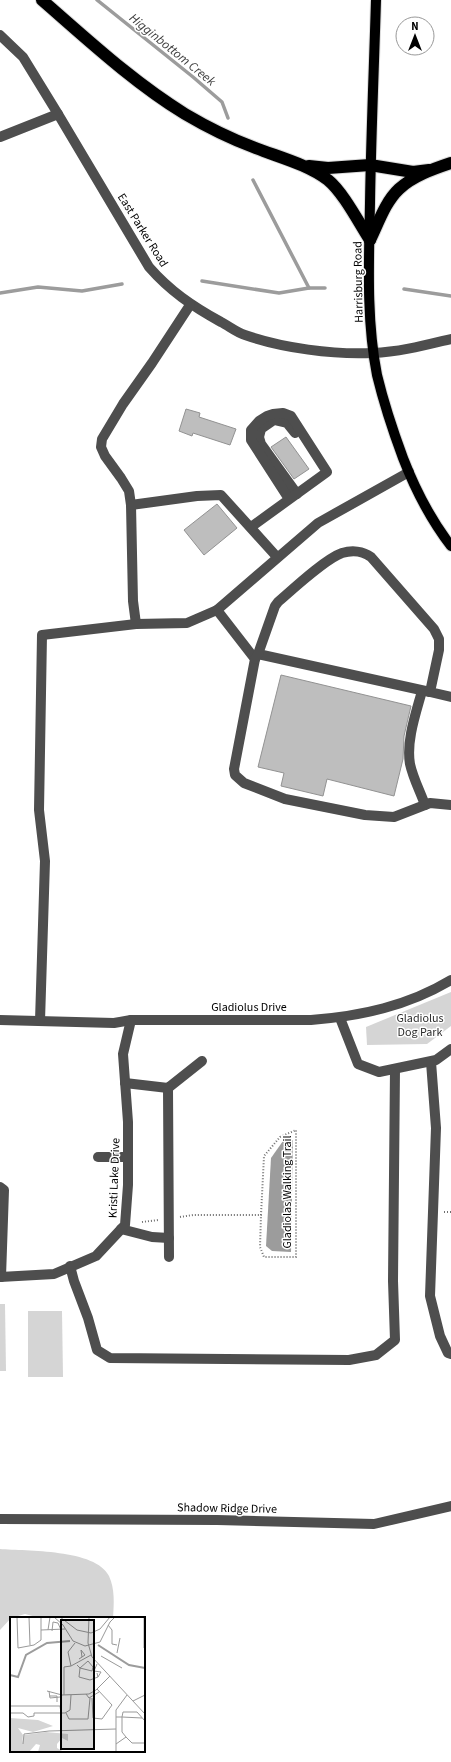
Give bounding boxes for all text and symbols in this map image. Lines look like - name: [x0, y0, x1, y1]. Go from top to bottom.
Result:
- water label: Higginbottom Creek: [125, 9, 220, 91]
- north arrow: [395, 16, 435, 56]
- text: N: [411, 19, 419, 34]
- street label: East Parker Road: [113, 190, 172, 270]
- street label: Harrisburg Road: [349, 241, 368, 323]
- street label: Gladiolus Drive: [211, 999, 287, 1016]
- park label: Gladiolus Dog Park: [396, 1010, 444, 1041]
- street label: Gladiolas Walking Trail: [279, 1135, 296, 1249]
- street label: Kristi Lake Drive: [105, 1138, 124, 1218]
- street label: Shadow Ridge Drive: [177, 1499, 277, 1518]
- inset map: [10, 1617, 145, 1752]

